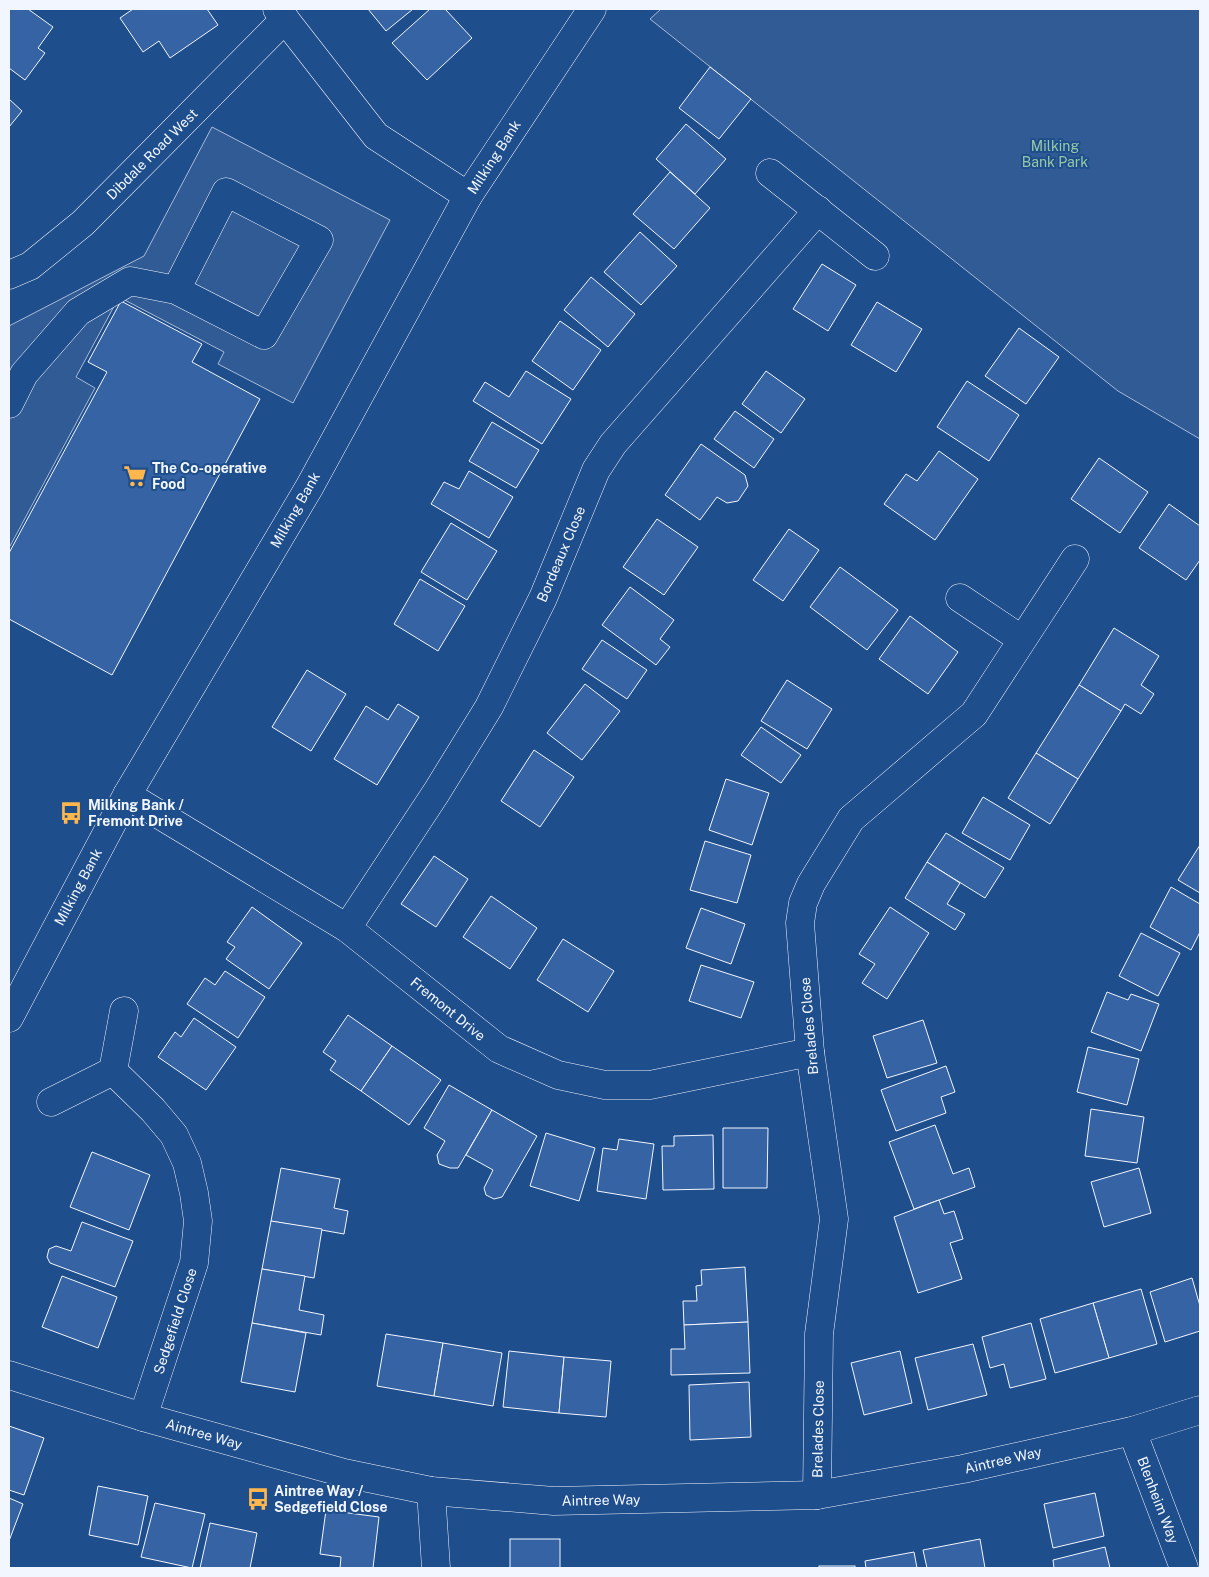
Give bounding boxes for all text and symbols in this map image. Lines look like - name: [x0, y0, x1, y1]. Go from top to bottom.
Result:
- street label: Dibdale Road West: [103, 105, 201, 203]
- street label: Milking Bank: [464, 117, 524, 197]
- park label: Milking Bank Park: [1022, 138, 1088, 170]
- place label: The Co-operative Food: [152, 460, 267, 492]
- supermarket icon: The Co-operative Food: [122, 463, 148, 489]
- street label: Milking Bank: [267, 469, 323, 551]
- street label: Bordeaux Close: [534, 504, 588, 604]
- place label: Milking Bank / Fremont Drive: [88, 797, 184, 829]
- bus stop icon: Milking Bank / Fremont Drive: [58, 800, 84, 826]
- street label: Milking Bank: [51, 846, 105, 928]
- street label: Fremont Drive: [407, 974, 489, 1044]
- street label: Brelades Close: [797, 977, 821, 1075]
- street label: Sedgefield Close: [150, 1266, 200, 1376]
- street label: Brelades Close: [809, 1380, 827, 1478]
- street label: Aintree Way: [164, 1415, 244, 1453]
- street label: Aintree Way: [963, 1443, 1044, 1477]
- street label: Blenheim Way: [1134, 1454, 1182, 1546]
- place label: Aintree Way / Sedgefield Close: [274, 1483, 388, 1515]
- bus stop icon: Aintree Way / Sedgefield Close: [245, 1486, 271, 1512]
- street label: Aintree Way: [562, 1491, 641, 1509]

